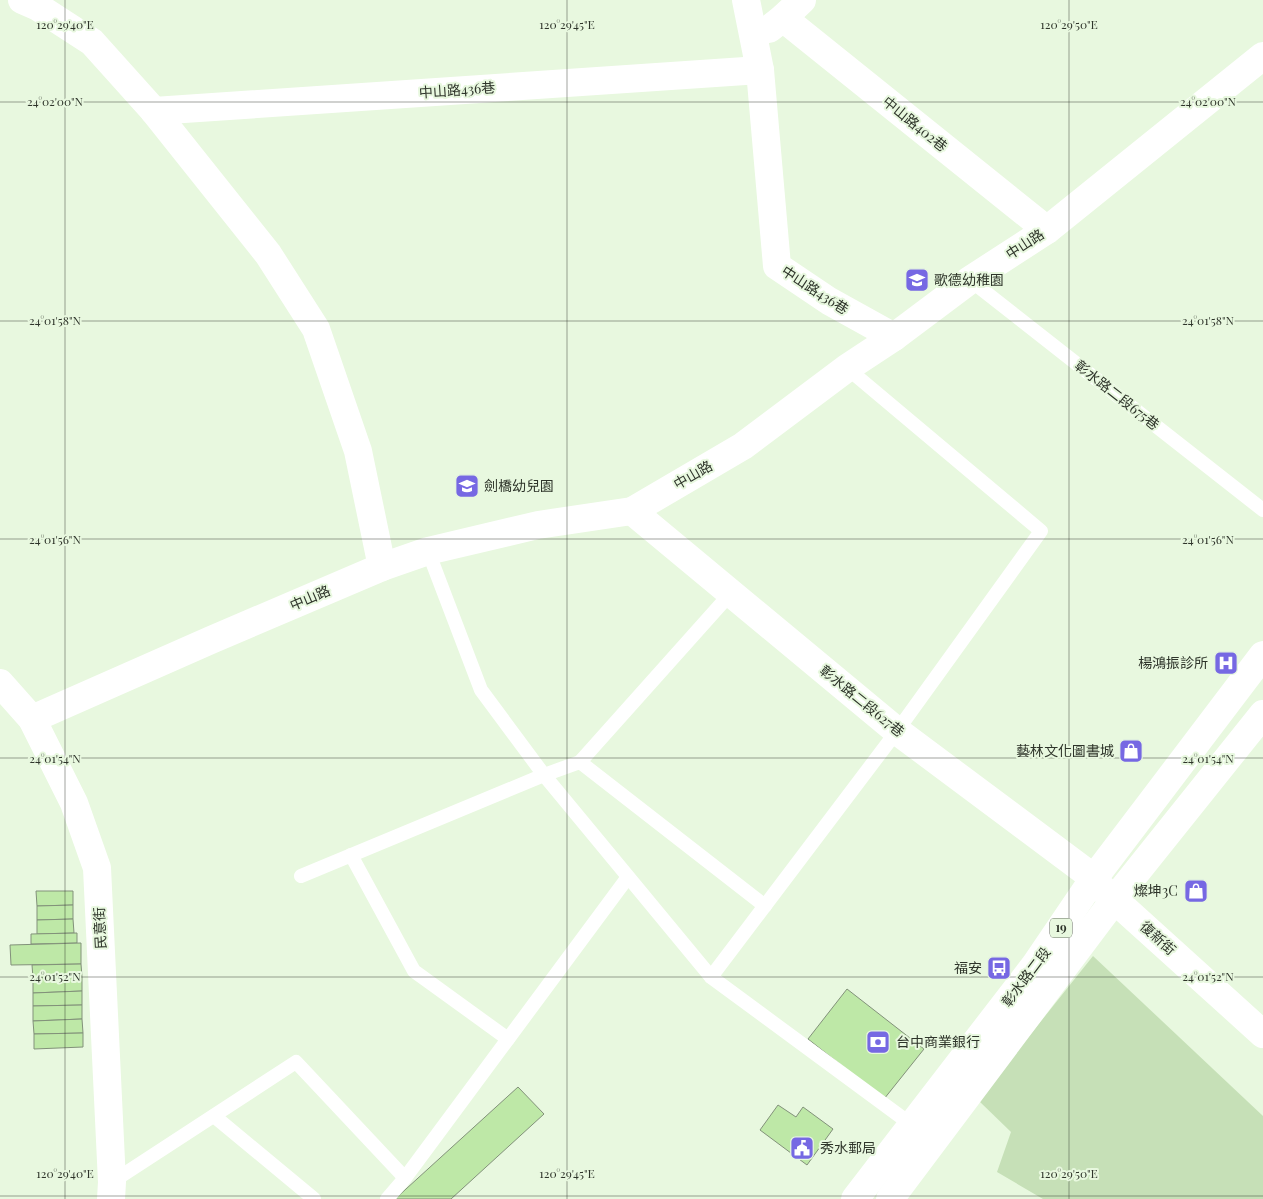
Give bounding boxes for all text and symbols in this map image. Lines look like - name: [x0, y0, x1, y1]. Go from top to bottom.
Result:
- text: 120°29'40"E: [36, 16, 94, 32]
- text: 120°29'45"E: [539, 16, 595, 32]
- text: 120°29'50"E: [1040, 16, 1098, 32]
- street label: 中山路436巷: [418, 77, 496, 102]
- street label: 中山路402巷: [879, 92, 952, 156]
- text: 24°02'00"N: [27, 93, 84, 109]
- text: 24°02'00"N: [1180, 93, 1237, 109]
- street label: 中山路: [1002, 224, 1048, 263]
- street label: 中山路436巷: [778, 261, 852, 318]
- school or university icon: 歌德幼稚園: [904, 267, 930, 293]
- place label: 歌德幼稚園: [934, 270, 1004, 289]
- text: 24°01'58"N: [29, 312, 82, 328]
- text: 24°01'58"N: [1182, 312, 1235, 328]
- street label: 彰水路二段675巷: [1071, 355, 1164, 434]
- street label: 中山路: [670, 456, 716, 493]
- school or university icon: 劍橋幼兒園: [454, 473, 480, 499]
- place label: 劍橋幼兒園: [484, 476, 554, 495]
- text: 24°01'56"N: [29, 531, 81, 547]
- text: 24°01'56"N: [1182, 531, 1234, 547]
- street label: 中山路: [287, 581, 333, 614]
- hospital icon: 楊鴻振診所: [1213, 650, 1239, 676]
- place label: 楊鴻振診所: [1138, 653, 1208, 672]
- street label: 彰水路二段627巷: [816, 661, 909, 741]
- shop icon: 藝林文化圖書城: [1118, 738, 1144, 764]
- place label: 藝林文化圖書城: [1016, 741, 1114, 760]
- text: 24°01'54"N: [29, 750, 81, 766]
- text: 24°01'54"N: [1182, 750, 1234, 766]
- shop icon: 燦坤3C: [1183, 878, 1209, 904]
- place label: 燦坤3C: [1134, 881, 1178, 900]
- street label: 民意街: [89, 907, 110, 949]
- street label: 復新街: [1136, 917, 1180, 959]
- road number: 19: [1050, 918, 1072, 938]
- street label: 彰水路二段: [997, 943, 1054, 1010]
- bus stop icon: 福安: [986, 955, 1012, 981]
- place label: 福安: [954, 958, 982, 977]
- text: 24°01'52"N: [29, 968, 81, 984]
- text: 24°01'52"N: [1182, 968, 1234, 984]
- bank icon: 台中商業銀行: [865, 1029, 891, 1055]
- place label: 台中商業銀行: [896, 1032, 980, 1051]
- public building icon: 秀水郵局: [789, 1135, 815, 1161]
- place label: 秀水郵局: [820, 1138, 876, 1157]
- text: 120°29'40"E: [36, 1165, 94, 1181]
- text: 120°29'45"E: [539, 1165, 595, 1181]
- text: 120°29'50"E: [1040, 1165, 1098, 1181]

